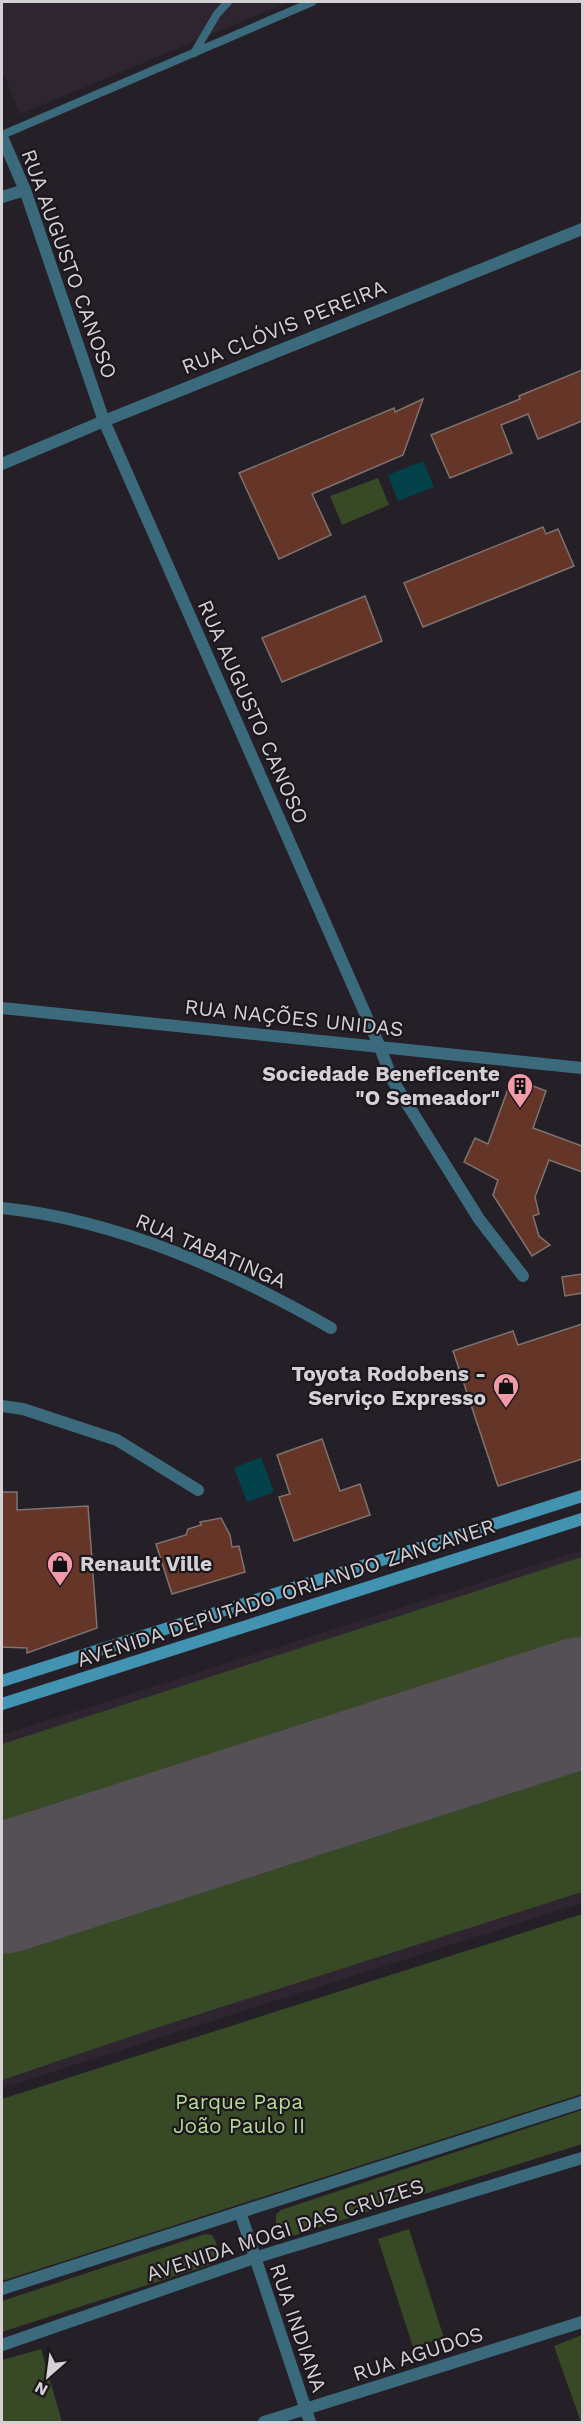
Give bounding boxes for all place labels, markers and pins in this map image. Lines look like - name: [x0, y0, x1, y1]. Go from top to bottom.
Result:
- place label: Sociedade Beneficente "O Semeador": [262, 1061, 500, 1110]
- building icon: Sociedade Beneficente "O Semeador": [505, 1071, 535, 1109]
- place label: Toyota Rodobens - Serviço Expresso: [291, 1361, 486, 1410]
- shop icon: Toyota Rodobens - Serviço Expresso: [491, 1371, 521, 1409]
- shop icon: Renault Ville: [45, 1549, 75, 1587]
- place label: Renault Ville: [80, 1551, 212, 1576]

